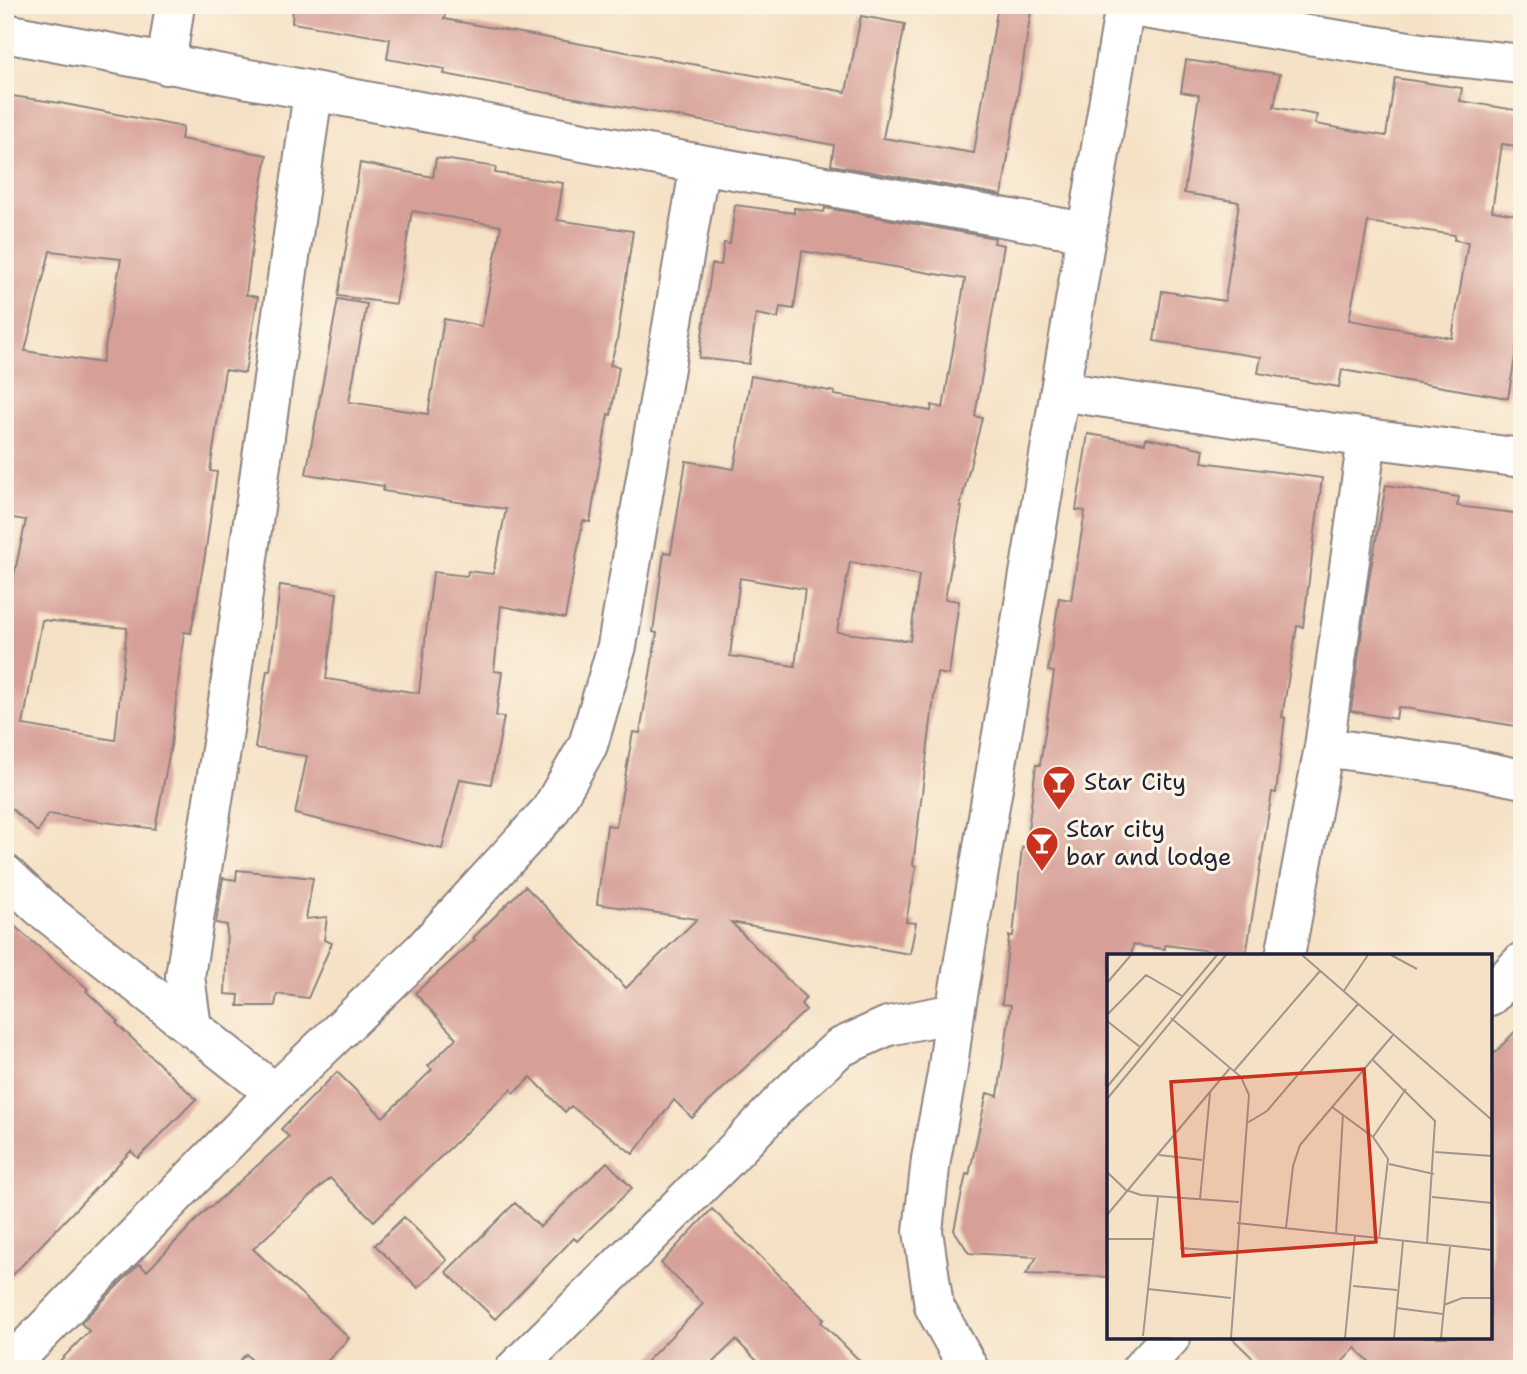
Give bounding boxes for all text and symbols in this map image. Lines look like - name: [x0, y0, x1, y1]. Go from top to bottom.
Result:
- bar icon: Star City: [1040, 763, 1078, 812]
- place label: Star City: [1084, 766, 1186, 798]
- place label: Star city bar and lodge: [1066, 813, 1232, 873]
- bar icon: Star city bar and lodge: [1023, 824, 1061, 873]
- inset map: [1107, 954, 1492, 1339]

